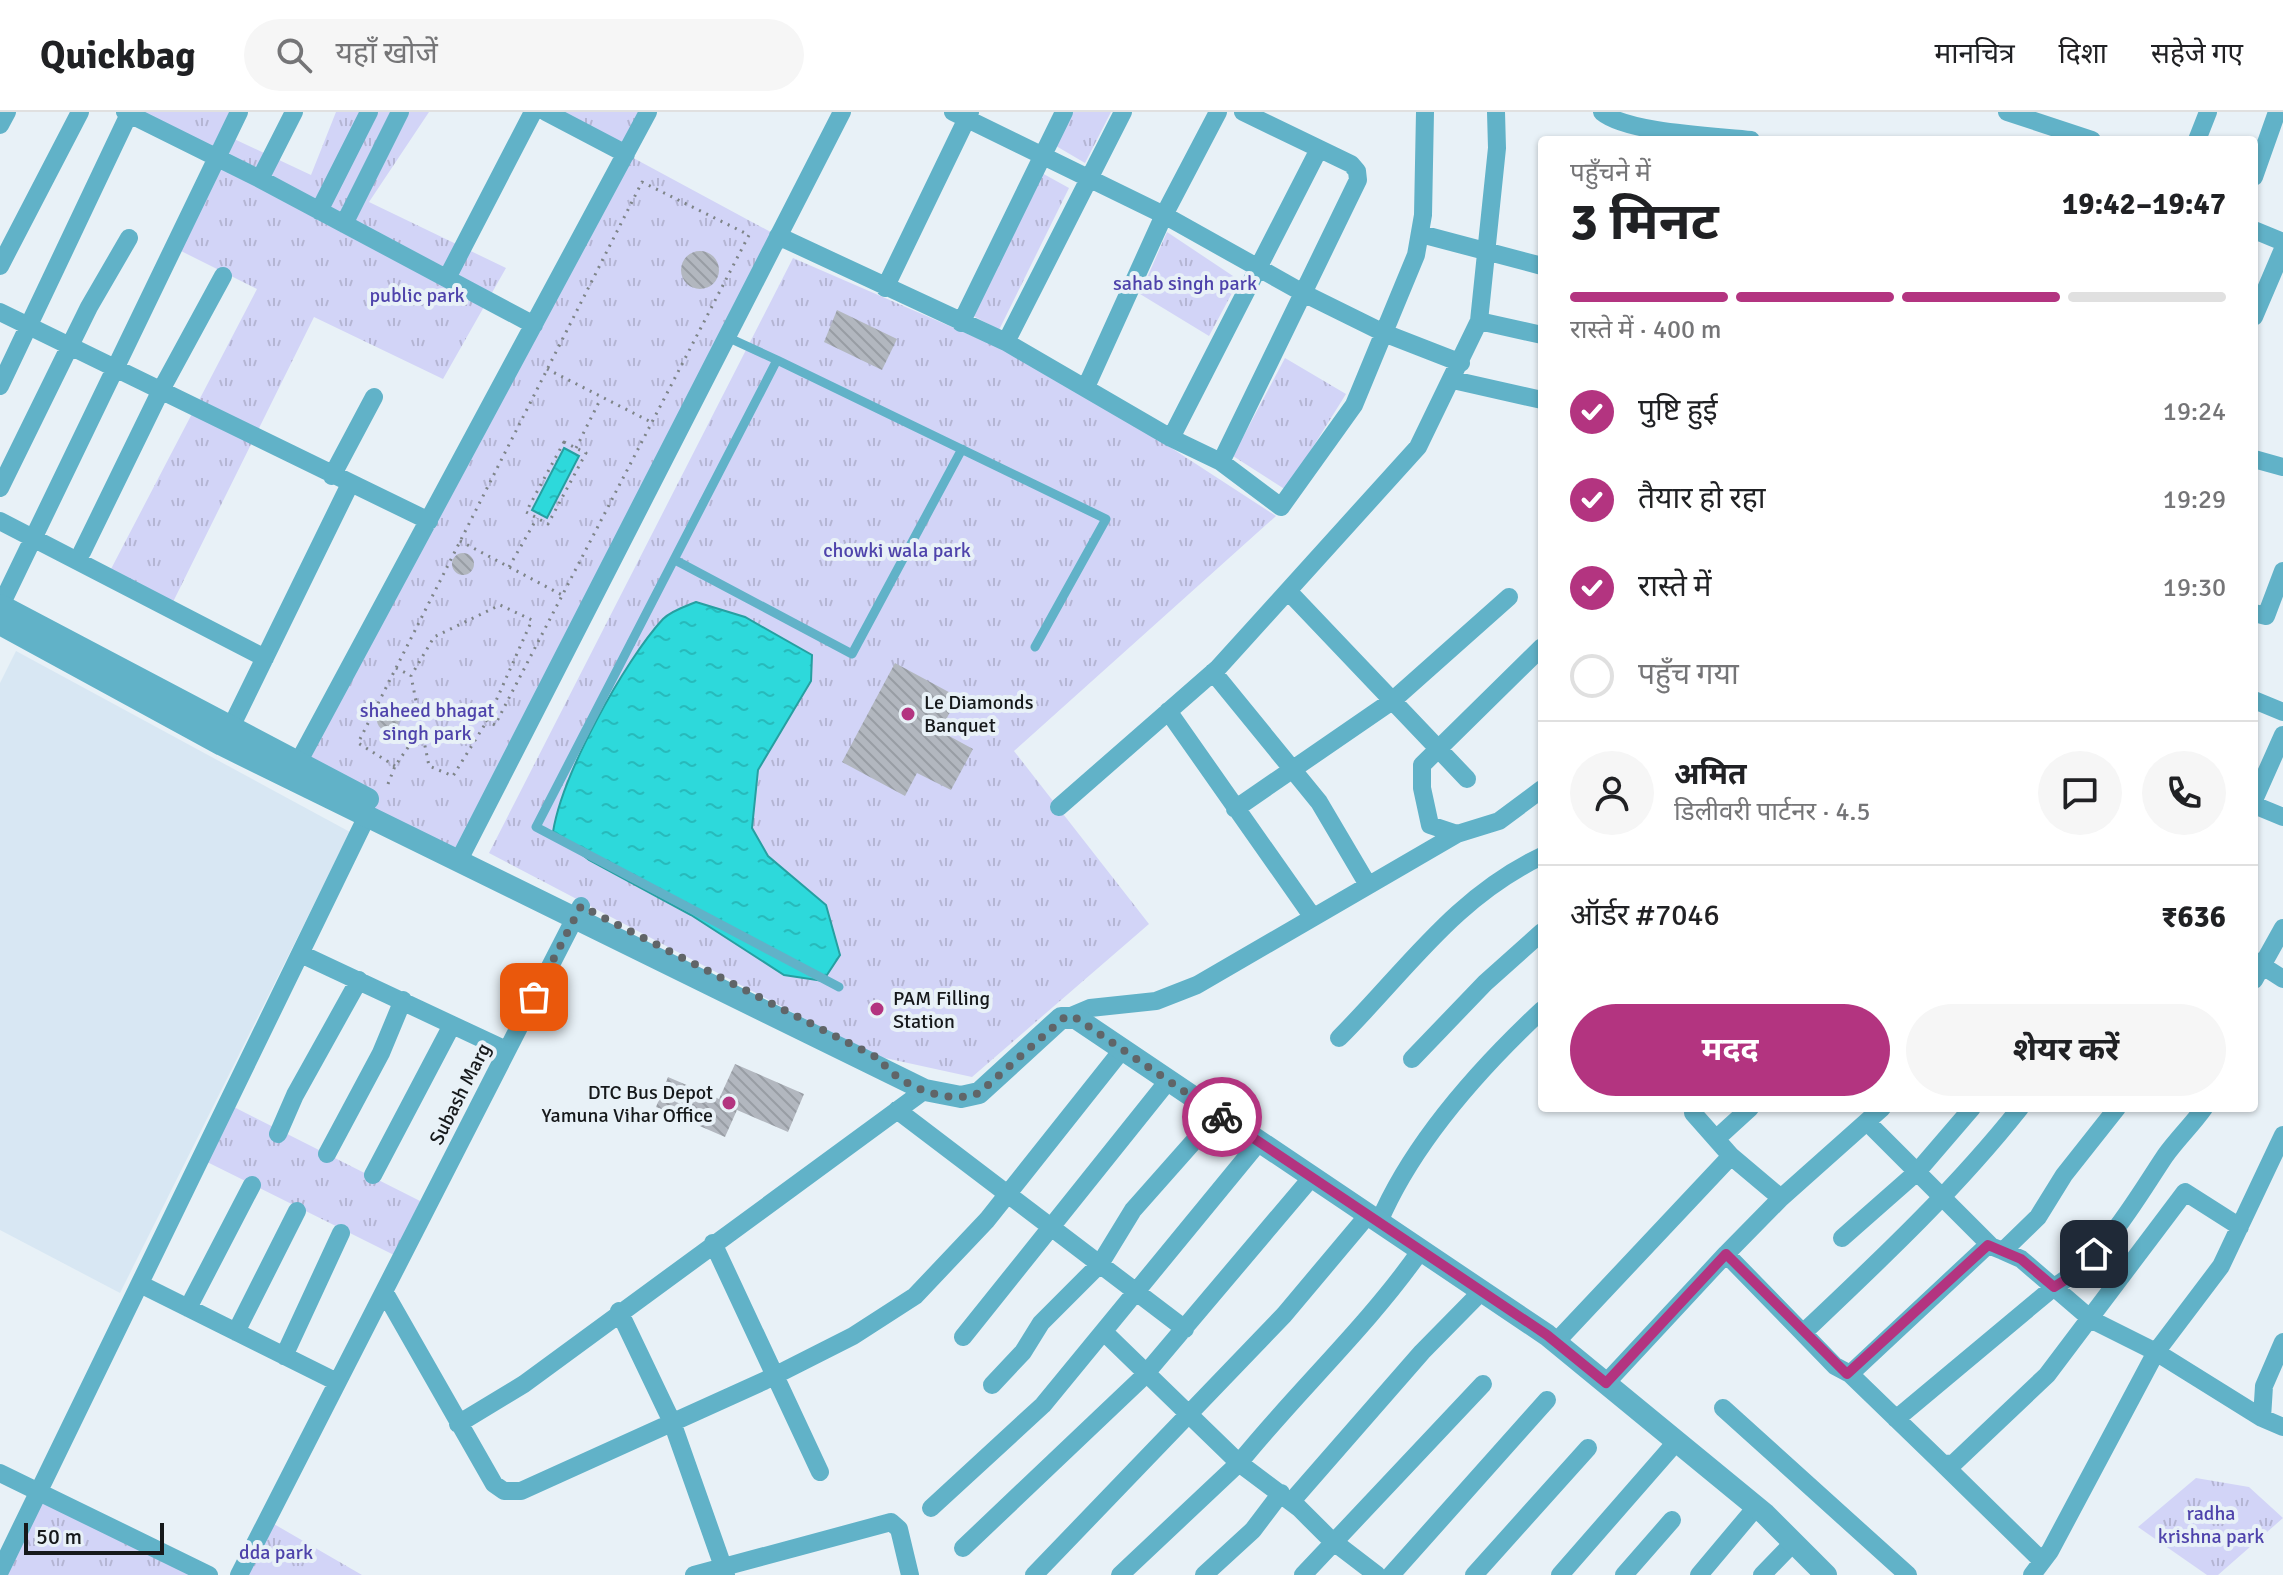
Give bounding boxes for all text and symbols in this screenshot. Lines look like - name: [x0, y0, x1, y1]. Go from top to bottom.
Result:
- search box: [244, 19, 804, 91]
- text: Quickbag: [40, 32, 196, 79]
- icon: search: [272, 33, 316, 77]
- text: यहाँ खोजें: [336, 35, 438, 72]
- text: मानचित्र: [1935, 37, 2015, 71]
- text: दिशा: [2059, 37, 2107, 71]
- text: सहेजे गए: [2151, 37, 2243, 71]
- text: पहुँचने में: [1570, 157, 1651, 189]
- text: 19:42–19:47: [2062, 186, 2226, 223]
- text: 3 मिनट: [1570, 190, 1719, 254]
- park label: sahab singh park: [1113, 271, 1257, 296]
- park label: public park: [369, 283, 465, 308]
- text: रास्ते में · 400 m: [1570, 314, 1722, 346]
- icon: check: [1570, 390, 1614, 434]
- text: पुष्टि हुई: [1638, 392, 1718, 429]
- text: 19:24: [2163, 396, 2226, 428]
- icon: check: [1570, 478, 1614, 522]
- text: तैयार हो रहा: [1638, 480, 1765, 517]
- text: 19:29: [2163, 484, 2226, 516]
- park label: chowki wala park: [823, 538, 971, 563]
- icon: check: [1570, 566, 1614, 610]
- text: रास्ते में: [1638, 568, 1711, 605]
- text: 19:30: [2163, 572, 2226, 604]
- text: पहुँच गया: [1638, 656, 1739, 693]
- place label: Le Diamonds Banquet: [924, 690, 1034, 738]
- park label: shaheed bhagat singh park: [360, 698, 494, 746]
- marker: Le Diamonds Banquet: [899, 705, 917, 723]
- button: person: [1570, 751, 1654, 835]
- button: chat: [2038, 751, 2122, 835]
- button: phone: [2142, 751, 2226, 835]
- text: अमित: [1674, 756, 1747, 793]
- text: डिलीवरी पार्टनर · 4.5: [1674, 796, 1871, 828]
- text: ऑर्डर #7046: [1570, 897, 1720, 934]
- text: ₹636: [2161, 899, 2226, 936]
- pin: [500, 963, 568, 1031]
- icon: bag: [512, 975, 556, 1019]
- place label: PAM Filling Station: [893, 986, 990, 1034]
- marker: PAM Filling Station: [868, 1000, 886, 1018]
- button: मदद: [1570, 1004, 1890, 1096]
- button: शेयर करें: [1906, 1004, 2226, 1096]
- street label: Subash Marg: [424, 1039, 496, 1149]
- courier: [1182, 1077, 1262, 1157]
- place label: DTC Bus Depot Yamuna Vihar Office: [541, 1080, 713, 1128]
- marker: DTC Bus Depot Yamuna Vihar Office: [720, 1094, 738, 1112]
- icon: bike: [1200, 1095, 1244, 1139]
- pin: [2060, 1220, 2128, 1288]
- icon: home: [2072, 1232, 2116, 1276]
- park label: radha krishna park: [2158, 1501, 2264, 1549]
- scale bar: [24, 1519, 164, 1555]
- text: 50 m: [36, 1523, 82, 1550]
- park label: dda park: [239, 1540, 313, 1565]

